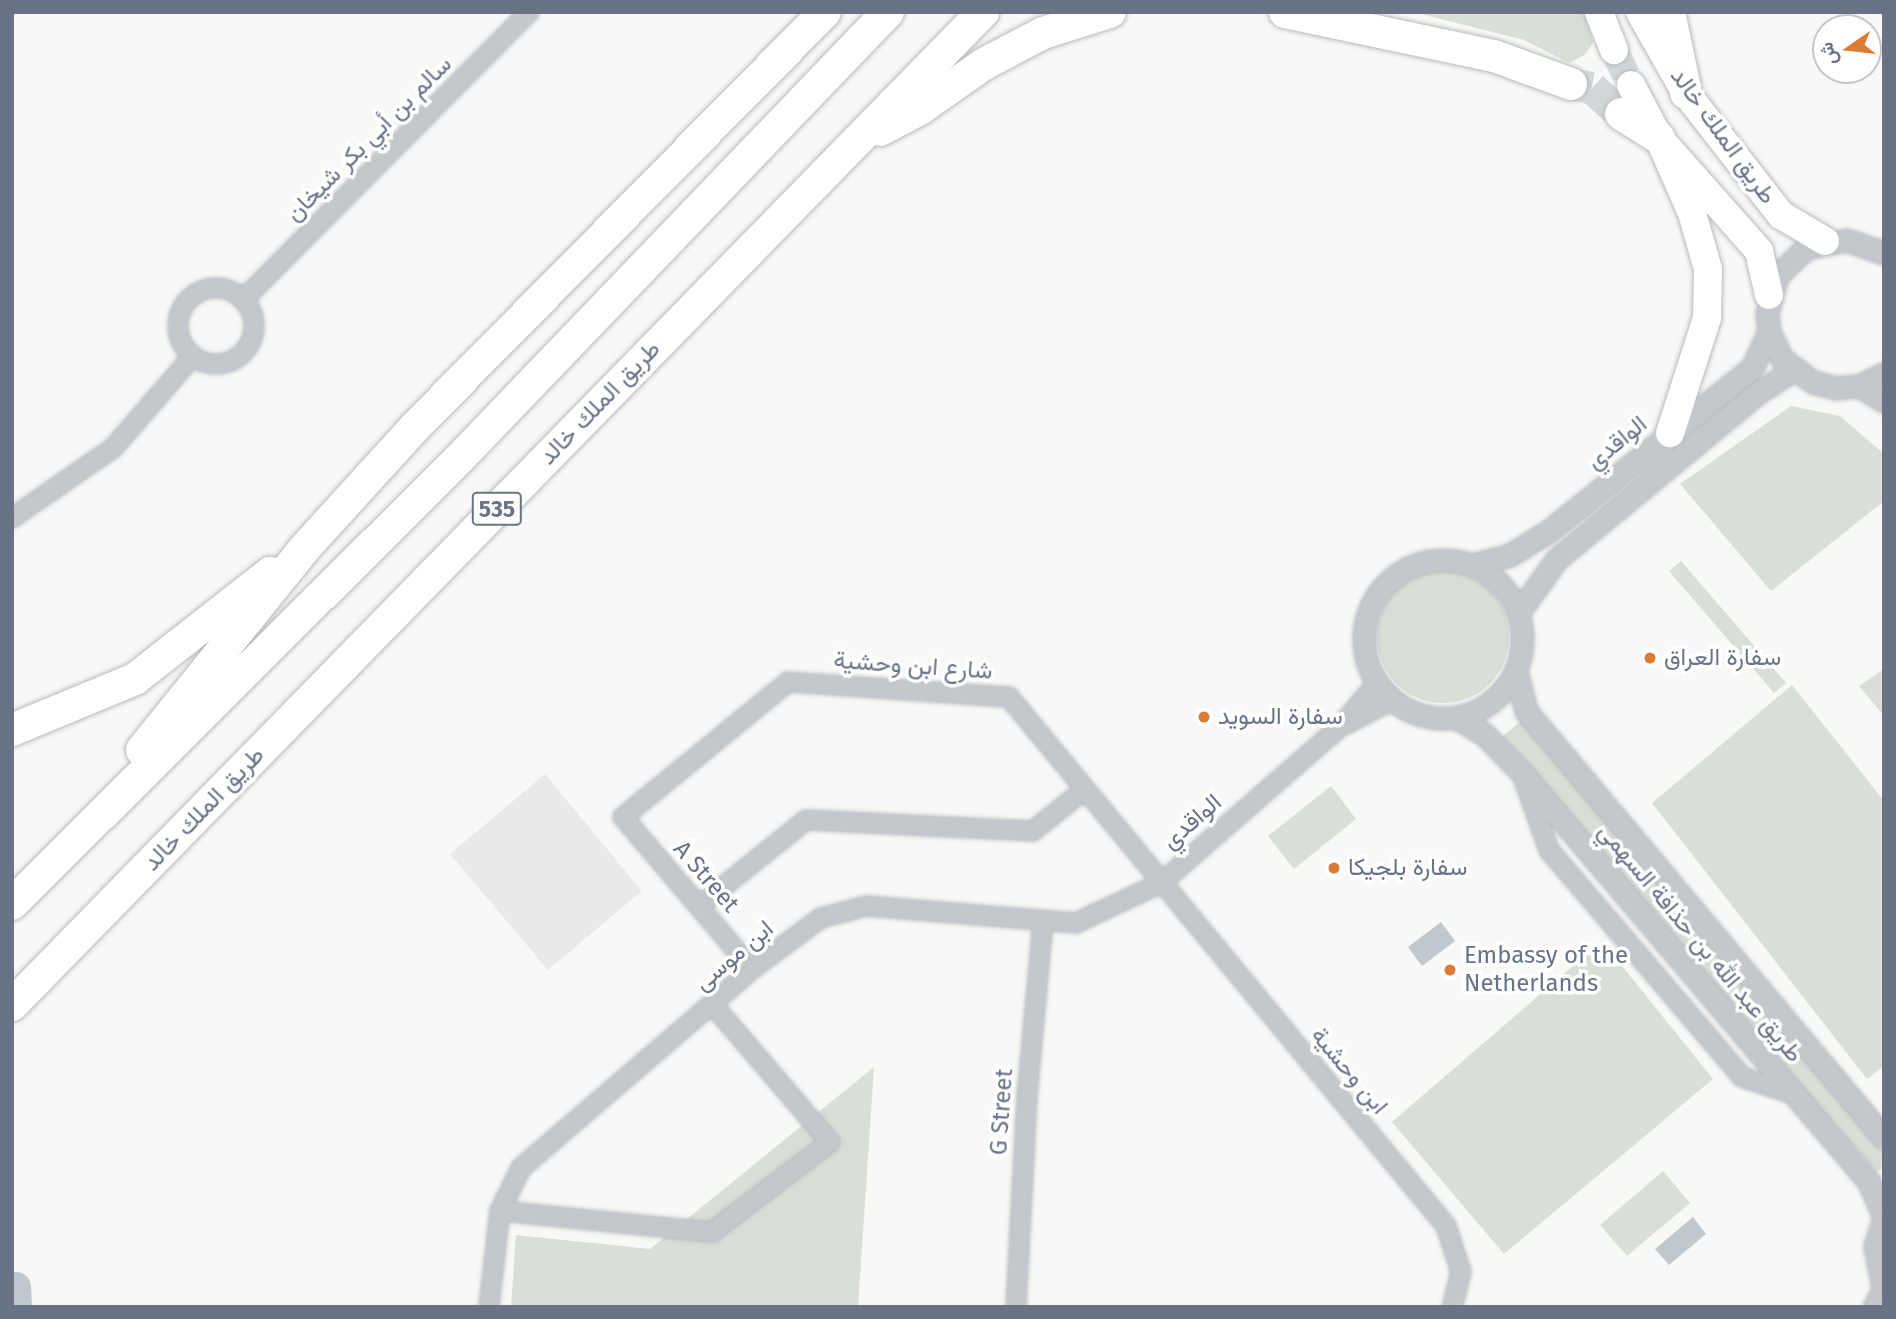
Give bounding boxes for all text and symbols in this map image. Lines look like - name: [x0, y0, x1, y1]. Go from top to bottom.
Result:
- north arrow: [1812, 14, 1882, 84]
- text: ش: [1814, 40, 1842, 68]
- street label: سالم بن أبي بكر شيخان: [280, 50, 458, 228]
- street label: طريق الملك خالد: [1664, 62, 1782, 210]
- street label: طريق الملك خالد: [534, 335, 666, 471]
- street label: الواقدي: [1581, 410, 1653, 476]
- road number: 535: [471, 489, 523, 528]
- place label: سفارة العراق: [1664, 644, 1781, 672]
- street label: شارع ابن وحشية: [833, 646, 993, 686]
- marker: سفارة العراق: [1642, 650, 1658, 666]
- place label: سفارة السويد: [1218, 703, 1343, 731]
- marker: سفارة السويد: [1196, 709, 1212, 725]
- street label: طريق الملك خالد: [138, 741, 270, 877]
- street label: الواقدي: [1156, 788, 1228, 856]
- street label: طريق عبد الله بن حذافة السهمي: [1592, 818, 1808, 1068]
- street label: A Street: [667, 835, 745, 919]
- place label: سفارة بلجيكا: [1348, 854, 1467, 882]
- marker: سفارة بلجيكا: [1326, 860, 1342, 876]
- street label: ابن موسى: [689, 915, 779, 997]
- place label: Embassy of the Netherlands: [1464, 942, 1628, 998]
- marker: Embassy of the Netherlands: [1442, 962, 1458, 978]
- street label: ابن وحشية: [1304, 1022, 1394, 1120]
- street label: G Street: [985, 1068, 1019, 1156]

